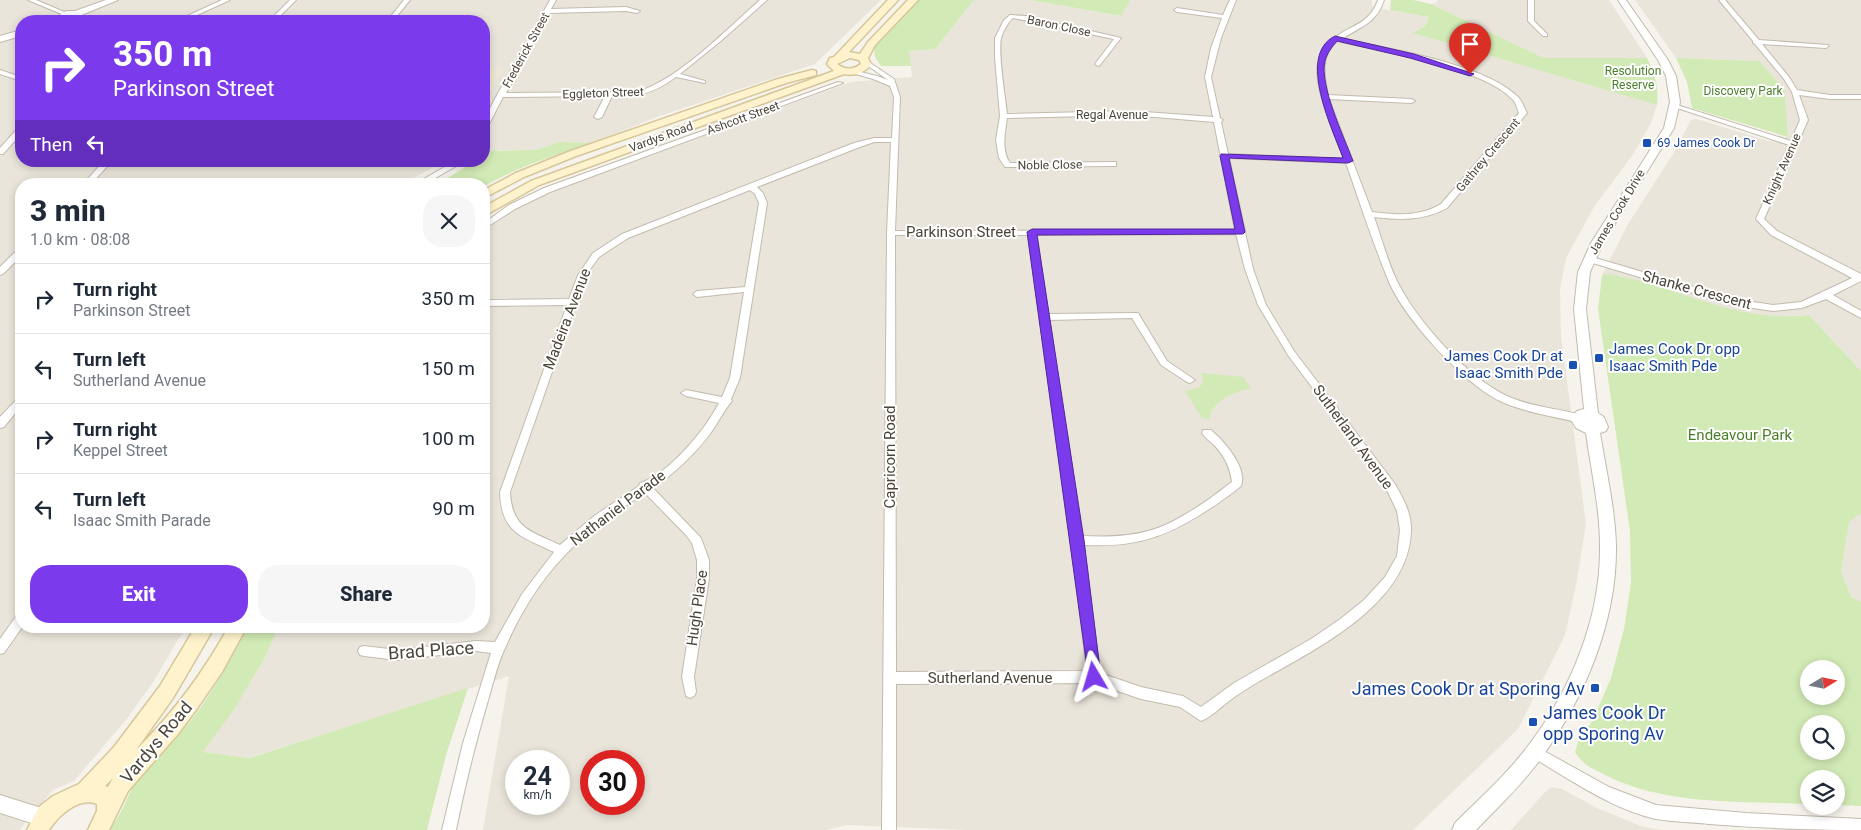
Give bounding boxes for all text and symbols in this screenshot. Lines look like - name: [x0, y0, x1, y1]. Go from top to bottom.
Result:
- street label: Frederick Street: [500, 10, 552, 90]
- street label: Baron Close: [1026, 12, 1092, 40]
- pin: [1449, 23, 1491, 74]
- icon: arrive: [1456, 30, 1484, 58]
- text: 350 m: [113, 34, 212, 75]
- icon: right: [30, 35, 95, 100]
- park label: Resolution Reserve: [1605, 64, 1661, 92]
- text: Parkinson Street: [113, 76, 274, 101]
- park label: Discovery Park: [1703, 84, 1783, 98]
- street label: Eggleton Street: [562, 85, 644, 101]
- street label: Ashcott Street: [705, 98, 781, 138]
- street label: Regal Avenue: [1076, 108, 1148, 122]
- street label: Gathrey Crescent: [1453, 115, 1523, 195]
- street label: Vardys Road: [627, 119, 695, 155]
- icon: left: [82, 130, 110, 158]
- street label: Knight Avenue: [1760, 131, 1804, 207]
- text: Then: [30, 133, 72, 156]
- place label: 69 James Cook Dr: [1657, 136, 1755, 150]
- marker: 69 James Cook Dr: [1641, 137, 1653, 149]
- street label: Noble Close: [1018, 157, 1082, 173]
- street label: James Cook Drive: [1586, 167, 1648, 257]
- text: 3 min: [30, 193, 106, 228]
- button: close: [423, 195, 475, 247]
- street label: Parkinson Street: [906, 223, 1016, 241]
- text: 1.0 km · 08:08: [30, 230, 130, 249]
- street label: Madeira Avenue: [539, 266, 595, 372]
- street label: Shanke Crescent: [1641, 267, 1754, 313]
- text: Turn right: [73, 278, 157, 301]
- icon: right: [30, 285, 58, 313]
- text: 350 m: [422, 287, 475, 310]
- text: Parkinson Street: [73, 301, 190, 320]
- place label: James Cook Dr opp Isaac Smith Pde: [1609, 340, 1740, 375]
- place label: James Cook Dr at Isaac Smith Pde: [1444, 347, 1563, 382]
- text: Turn left: [73, 348, 146, 371]
- marker: James Cook Dr opp Isaac Smith Pde: [1593, 352, 1605, 364]
- icon: left: [30, 355, 58, 383]
- text: 150 m: [422, 357, 475, 380]
- marker: James Cook Dr at Isaac Smith Pde: [1567, 359, 1579, 371]
- text: Sutherland Avenue: [73, 371, 206, 390]
- street label: Sutherland Avenue: [1309, 381, 1397, 493]
- street label: Capricorn Road: [881, 406, 899, 509]
- text: Turn right: [73, 418, 157, 441]
- icon: right: [30, 425, 58, 453]
- park label: Endeavour Park: [1688, 426, 1793, 444]
- text: 100 m: [422, 427, 475, 450]
- text: Keppel Street: [73, 441, 168, 460]
- street label: Nathaniel Parade: [567, 466, 669, 550]
- text: Turn left: [73, 488, 146, 511]
- icon: left: [30, 495, 58, 523]
- text: 90 m: [432, 497, 475, 520]
- text: Isaac Smith Parade: [73, 511, 211, 530]
- button: Exit: [30, 565, 248, 623]
- button: Share: [258, 565, 475, 623]
- street label: Hugh Place: [683, 569, 711, 647]
- street label: Brad Place: [387, 637, 475, 663]
- position arrow: [1067, 650, 1119, 702]
- north arrow: [1800, 660, 1845, 705]
- map controls: [1800, 660, 1845, 815]
- street label: Sutherland Avenue: [928, 669, 1052, 687]
- place label: James Cook Dr at Sporing Av: [1352, 678, 1585, 699]
- marker: James Cook Dr at Sporing Av: [1589, 682, 1601, 694]
- street label: Vardys Road: [116, 697, 196, 787]
- place label: James Cook Dr opp Sporing Av: [1543, 702, 1666, 744]
- button: search: [1800, 715, 1845, 760]
- marker: James Cook Dr opp Sporing Av: [1527, 716, 1539, 728]
- speed limit sign: 30: [580, 750, 645, 815]
- text: 24: [523, 762, 552, 791]
- button: layers: [1800, 770, 1845, 815]
- text: km/h: [523, 788, 552, 802]

